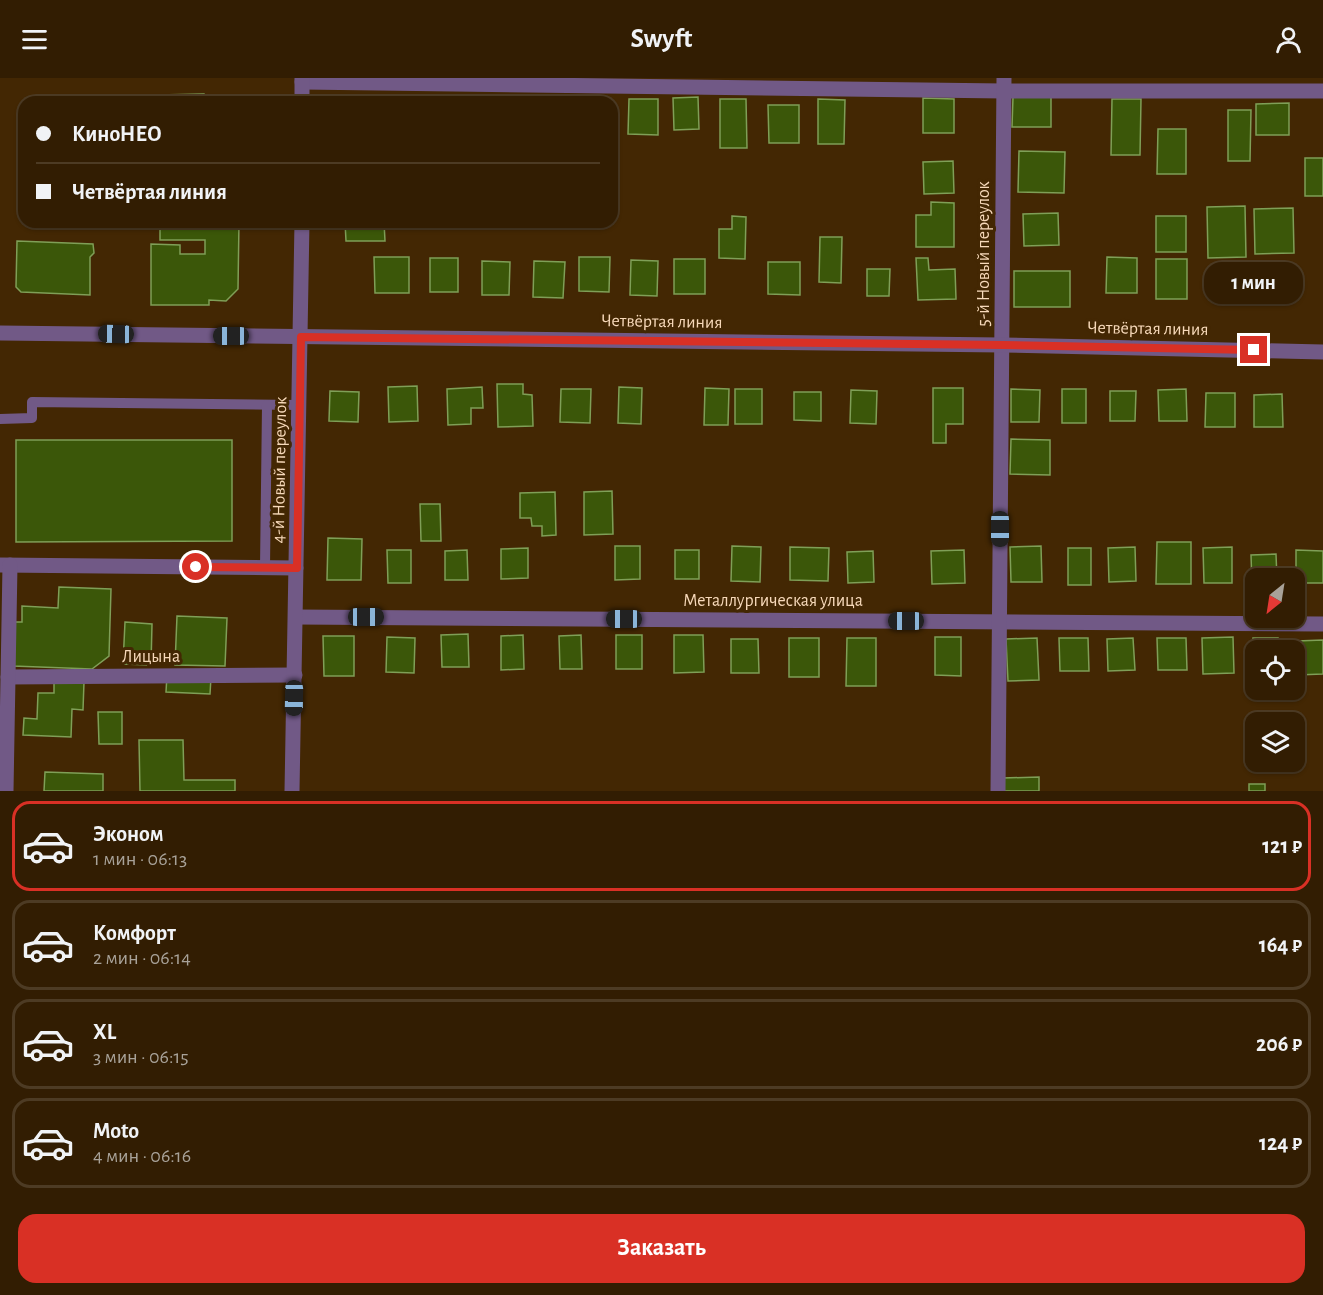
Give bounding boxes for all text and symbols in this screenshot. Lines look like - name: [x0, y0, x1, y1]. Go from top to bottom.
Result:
- icon: menu: [18, 23, 51, 56]
- icon: person: [1272, 23, 1305, 56]
- text: Swyft: [631, 25, 692, 52]
- text: КиноНЕО: [72, 123, 162, 145]
- street label: 5-й Новый переулок: [975, 180, 993, 327]
- text: Четвёртая линия: [72, 181, 227, 203]
- callout: 1 мин: [1204, 263, 1304, 305]
- text: 1 мин: [1231, 273, 1276, 293]
- street label: Четвёртая линия: [601, 312, 723, 332]
- street label: Четвёртая линия: [1087, 319, 1209, 339]
- car: [98, 325, 134, 343]
- car: [213, 327, 249, 345]
- route end: [1240, 336, 1267, 363]
- street label: 4-й Новый переулок: [270, 396, 290, 544]
- car: [991, 511, 1009, 547]
- route start: [182, 553, 209, 580]
- north arrow: [1245, 568, 1305, 628]
- map controls: [1245, 568, 1305, 772]
- street label: Металлургическая улица: [683, 592, 863, 610]
- car: [348, 608, 384, 626]
- car: [606, 610, 642, 628]
- car: [888, 612, 924, 630]
- button: locate: [1245, 640, 1305, 700]
- street label: Лицына: [122, 648, 180, 666]
- car: [285, 680, 303, 716]
- button: layers: [1245, 712, 1305, 772]
- icon: car: [21, 819, 75, 873]
- text: Эконом: [93, 823, 164, 845]
- text: 121 ₽: [1262, 835, 1302, 857]
- text: 1 мин · 06:13: [93, 849, 187, 869]
- icon: car: [21, 918, 75, 972]
- text: Комфорт: [93, 922, 176, 944]
- text: 164 ₽: [1259, 934, 1302, 956]
- text: 2 мин · 06:14: [93, 948, 191, 968]
- icon: car: [21, 1017, 75, 1071]
- text: XL: [93, 1021, 116, 1043]
- text: 206 ₽: [1256, 1033, 1302, 1055]
- text: 3 мин · 06:15: [93, 1047, 189, 1067]
- icon: car: [21, 1116, 75, 1170]
- text: Moto: [93, 1120, 139, 1142]
- text: 124 ₽: [1259, 1132, 1302, 1154]
- text: 4 мин · 06:16: [93, 1146, 191, 1166]
- button: Заказать: [18, 1214, 1305, 1283]

